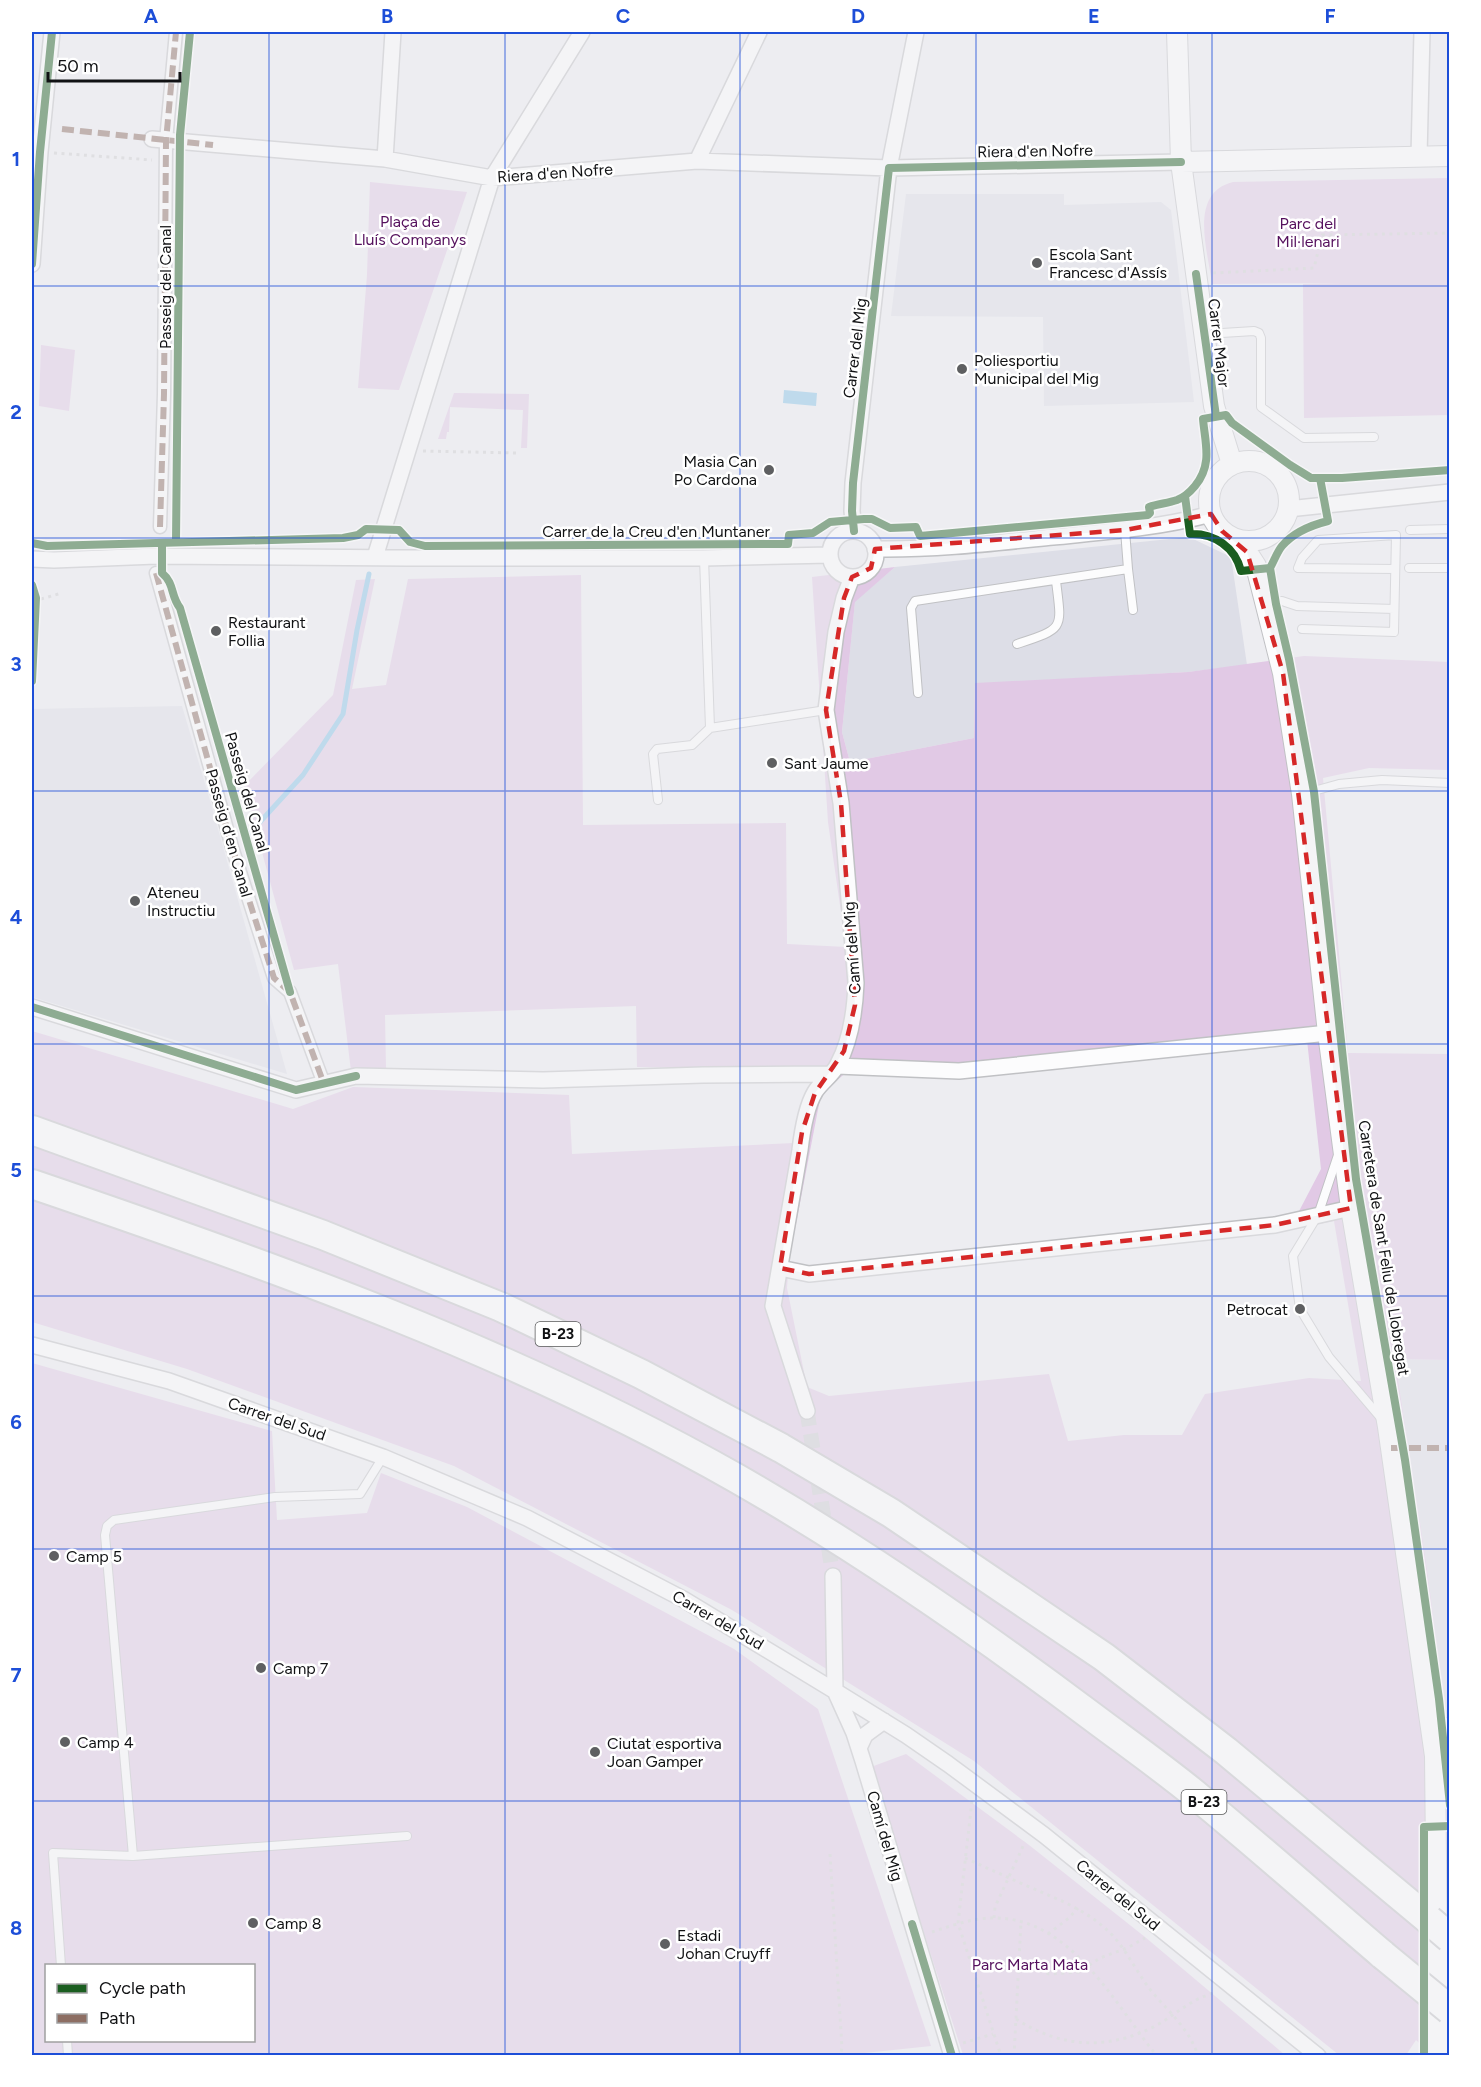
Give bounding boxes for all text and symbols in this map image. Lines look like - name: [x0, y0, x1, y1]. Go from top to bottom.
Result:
- text: A: [144, 4, 159, 28]
- text: B: [381, 4, 393, 28]
- text: C: [616, 4, 630, 28]
- text: D: [851, 4, 865, 28]
- text: E: [1088, 4, 1100, 28]
- text: F: [1324, 4, 1336, 28]
- scale bar: [48, 45, 180, 83]
- text: 50 m: [57, 55, 99, 77]
- street label: Riera d'en Nofre: [977, 140, 1093, 162]
- text: 1: [12, 147, 20, 171]
- street label: Riera d'en Nofre: [497, 159, 614, 187]
- park label: Plaça de Lluís Companys: [354, 212, 466, 249]
- park label: Parc del Mil·lenari: [1276, 214, 1340, 251]
- street label: Passeig del Canal: [156, 225, 175, 349]
- place label: Escola Sant Francesc d'Assís: [1049, 245, 1167, 282]
- marker: Escola Sant Francesc d'Assís: [1030, 256, 1044, 270]
- street label: Carrer del Mig: [839, 297, 871, 399]
- street label: Carrer Major: [1204, 298, 1234, 389]
- place label: Poliesportiu Municipal del Mig: [974, 351, 1099, 388]
- marker: Poliesportiu Municipal del Mig: [955, 362, 969, 376]
- text: 2: [10, 400, 22, 424]
- place label: Masia Can Po Cardona: [674, 452, 757, 489]
- marker: Masia Can Po Cardona: [762, 463, 776, 477]
- street label: Carrer de la Creu d'en Muntaner: [542, 522, 770, 541]
- place label: Restaurant Follia: [228, 613, 306, 650]
- marker: Restaurant Follia: [209, 624, 223, 638]
- text: 3: [10, 652, 22, 676]
- street label: Passeig del Canal: [221, 730, 273, 854]
- place label: Sant Jaume: [784, 754, 869, 773]
- marker: Sant Jaume: [765, 756, 779, 770]
- street label: Passeig d'en Canal: [202, 767, 256, 899]
- place label: Ateneu Instructiu: [147, 883, 215, 920]
- marker: Ateneu Instructiu: [128, 894, 142, 908]
- street label: Camí del Mig: [839, 901, 865, 995]
- text: 4: [10, 905, 23, 929]
- street label: Carretera de Sant Feliu de Llobregat: [1354, 1119, 1414, 1377]
- text: 5: [10, 1158, 22, 1182]
- place label: Petrocat: [1227, 1300, 1288, 1319]
- marker: Petrocat: [1293, 1302, 1307, 1316]
- road number: B-23: [536, 1322, 580, 1346]
- street label: Carrer del Sud: [226, 1393, 328, 1445]
- text: 6: [10, 1410, 22, 1434]
- place label: Camp 5: [66, 1547, 122, 1566]
- marker: Camp 5: [47, 1549, 61, 1563]
- street label: Carrer del Sud: [669, 1586, 767, 1654]
- place label: Camp 7: [273, 1659, 329, 1678]
- marker: Camp 7: [254, 1661, 268, 1675]
- text: 7: [10, 1663, 22, 1687]
- place label: Camp 4: [77, 1733, 134, 1752]
- place label: Ciutat esportiva Joan Gamper: [607, 1734, 722, 1771]
- marker: Camp 4: [58, 1735, 72, 1749]
- marker: Ciutat esportiva Joan Gamper: [588, 1745, 602, 1759]
- street label: Camí del Mig: [863, 1789, 907, 1883]
- road number: B-23: [1182, 1790, 1226, 1814]
- street label: Carrer del Sud: [1072, 1855, 1164, 1935]
- place label: Camp 8: [265, 1914, 322, 1933]
- text: 8: [10, 1916, 22, 1940]
- marker: Camp 8: [246, 1916, 260, 1930]
- place label: Estadi Johan Cruyff: [677, 1926, 771, 1963]
- marker: Estadi Johan Cruyff: [658, 1937, 672, 1951]
- park label: Parc Marta Mata: [972, 1955, 1088, 1974]
- legend: [45, 1964, 255, 2042]
- text: Cycle path: [99, 1977, 186, 1999]
- text: Path: [99, 2007, 135, 2029]

